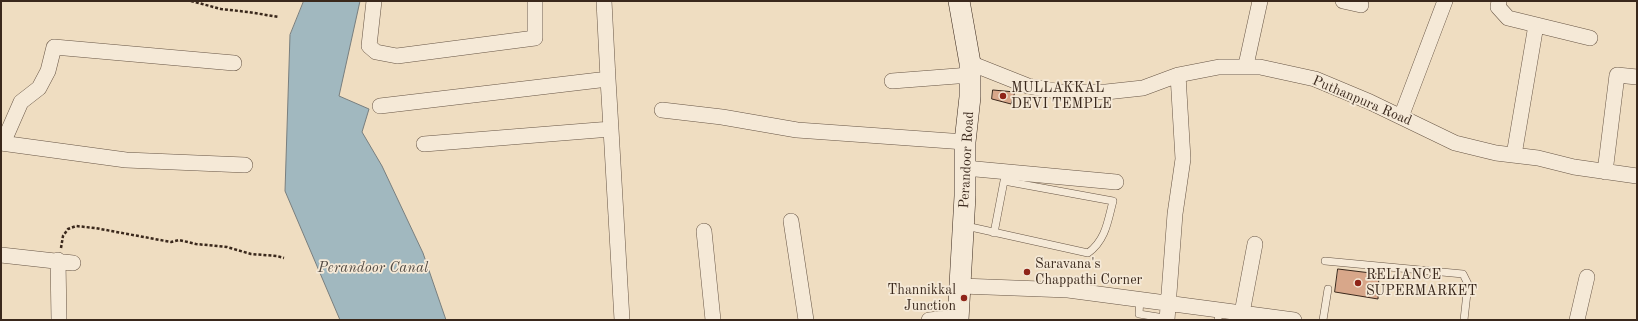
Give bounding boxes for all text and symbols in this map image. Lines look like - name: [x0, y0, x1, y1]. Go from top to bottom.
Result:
- street label: Puthanpura Road: [1310, 72, 1414, 130]
- place label: MULLAKKAL DEVI TEMPLE: [1011, 80, 1112, 112]
- marker: MULLAKKAL DEVI TEMPLE: [998, 91, 1008, 101]
- street label: Perandoor Road: [956, 111, 978, 209]
- place label: Saravana's Chappathi Corner: [1035, 256, 1142, 288]
- water label: Perandoor Canal: [318, 259, 428, 277]
- marker: Saravana's Chappathi Corner: [1022, 267, 1032, 277]
- place label: RELIANCE SUPERMARKET: [1366, 267, 1477, 300]
- marker: RELIANCE SUPERMARKET: [1353, 278, 1363, 288]
- place label: Thannikkal Junction: [887, 282, 956, 314]
- marker: Thannikkal Junction: [959, 293, 969, 303]

